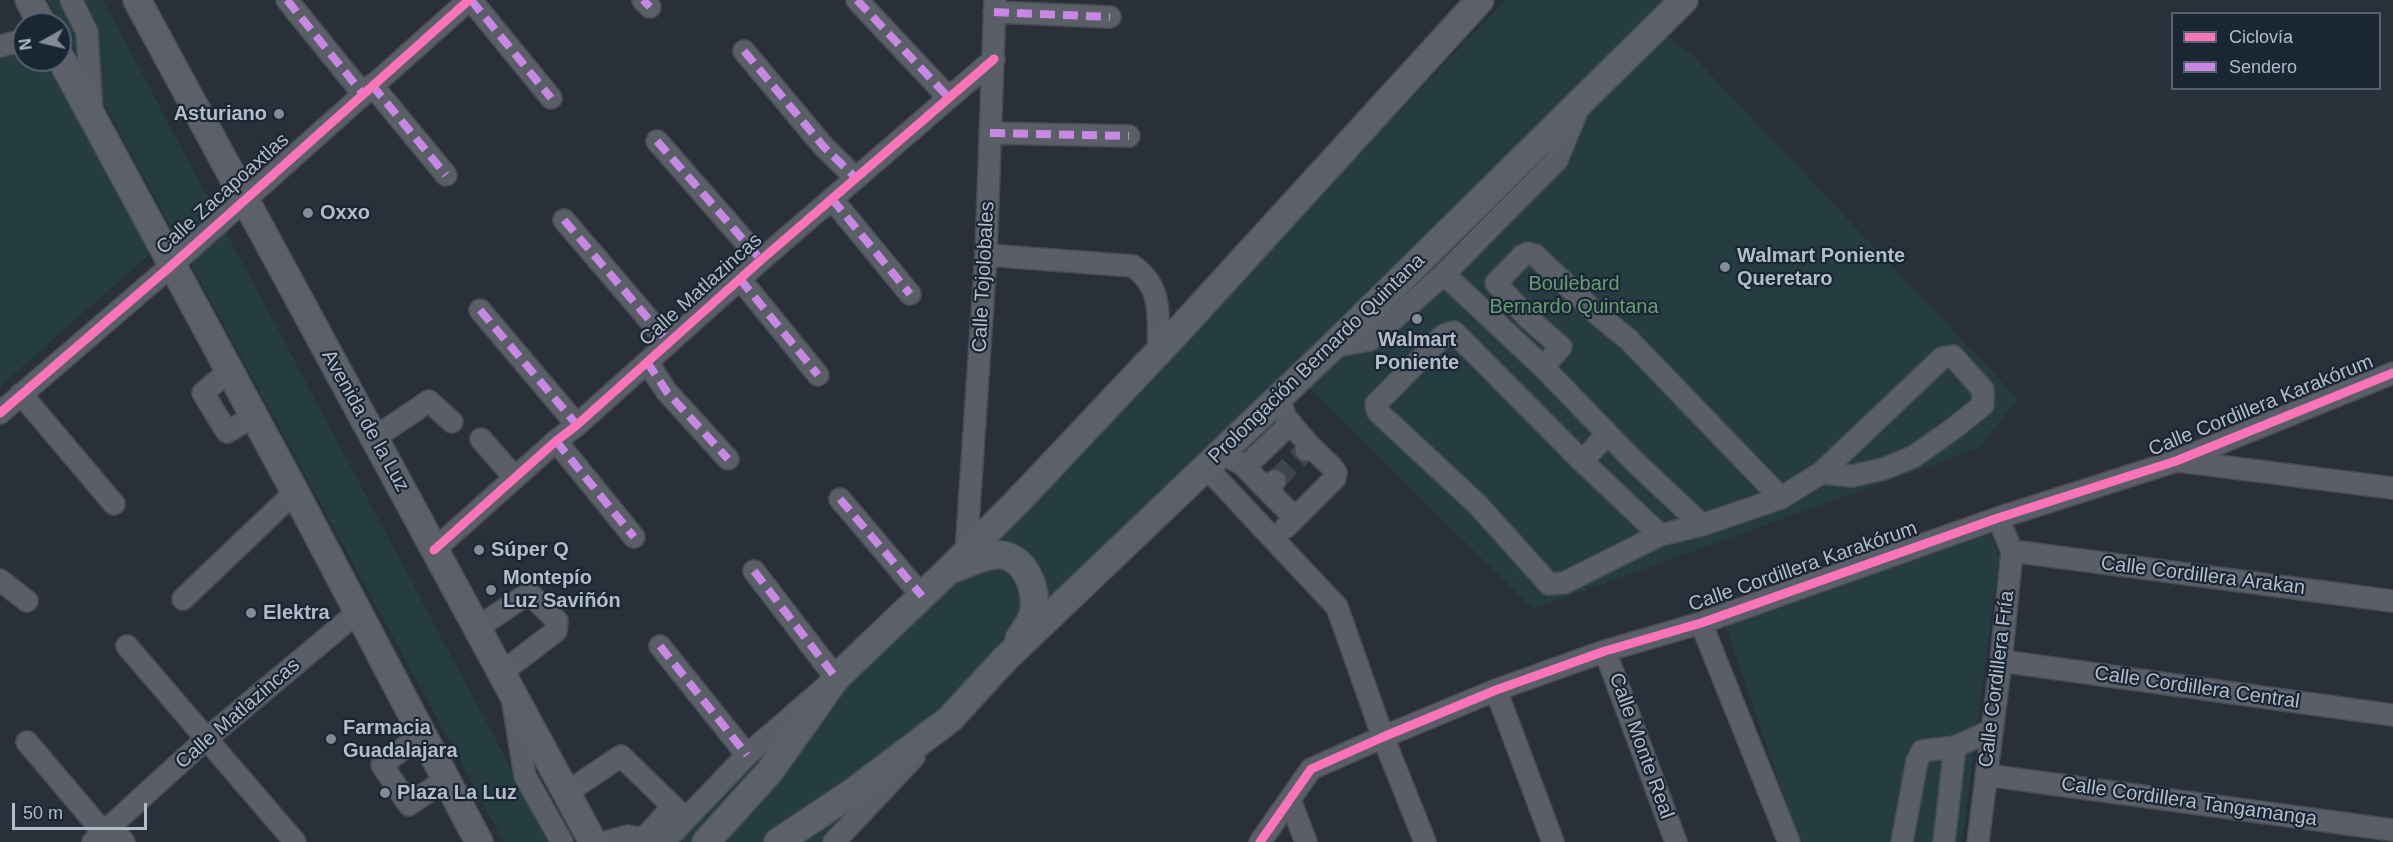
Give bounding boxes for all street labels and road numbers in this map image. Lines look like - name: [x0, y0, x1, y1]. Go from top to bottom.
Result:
- street label: Calle Zacapoaxtlas: [152, 128, 294, 260]
- street label: Calle Tojolobales: [968, 201, 1000, 353]
- street label: Calle Matlazincas: [635, 229, 767, 351]
- street label: Prolongación Bernardo Quintana: [1204, 249, 1430, 469]
- street label: Avenida de la Luz: [316, 346, 414, 496]
- street label: Calle Cordillera Karakórum: [2145, 350, 2377, 462]
- street label: Calle Cordillera Karakórum: [1686, 517, 1920, 617]
- street label: Calle Cordillera Arakan: [2099, 552, 2307, 600]
- street label: Calle Cordillera Fría: [1974, 589, 2020, 769]
- street label: Calle Matlazincas: [171, 654, 305, 774]
- street label: Calle Cordillera Central: [2093, 662, 2301, 714]
- street label: Calle Monte Real: [1603, 670, 1679, 822]
- street label: Calle Cordillera Tangamanga: [2060, 772, 2318, 832]

